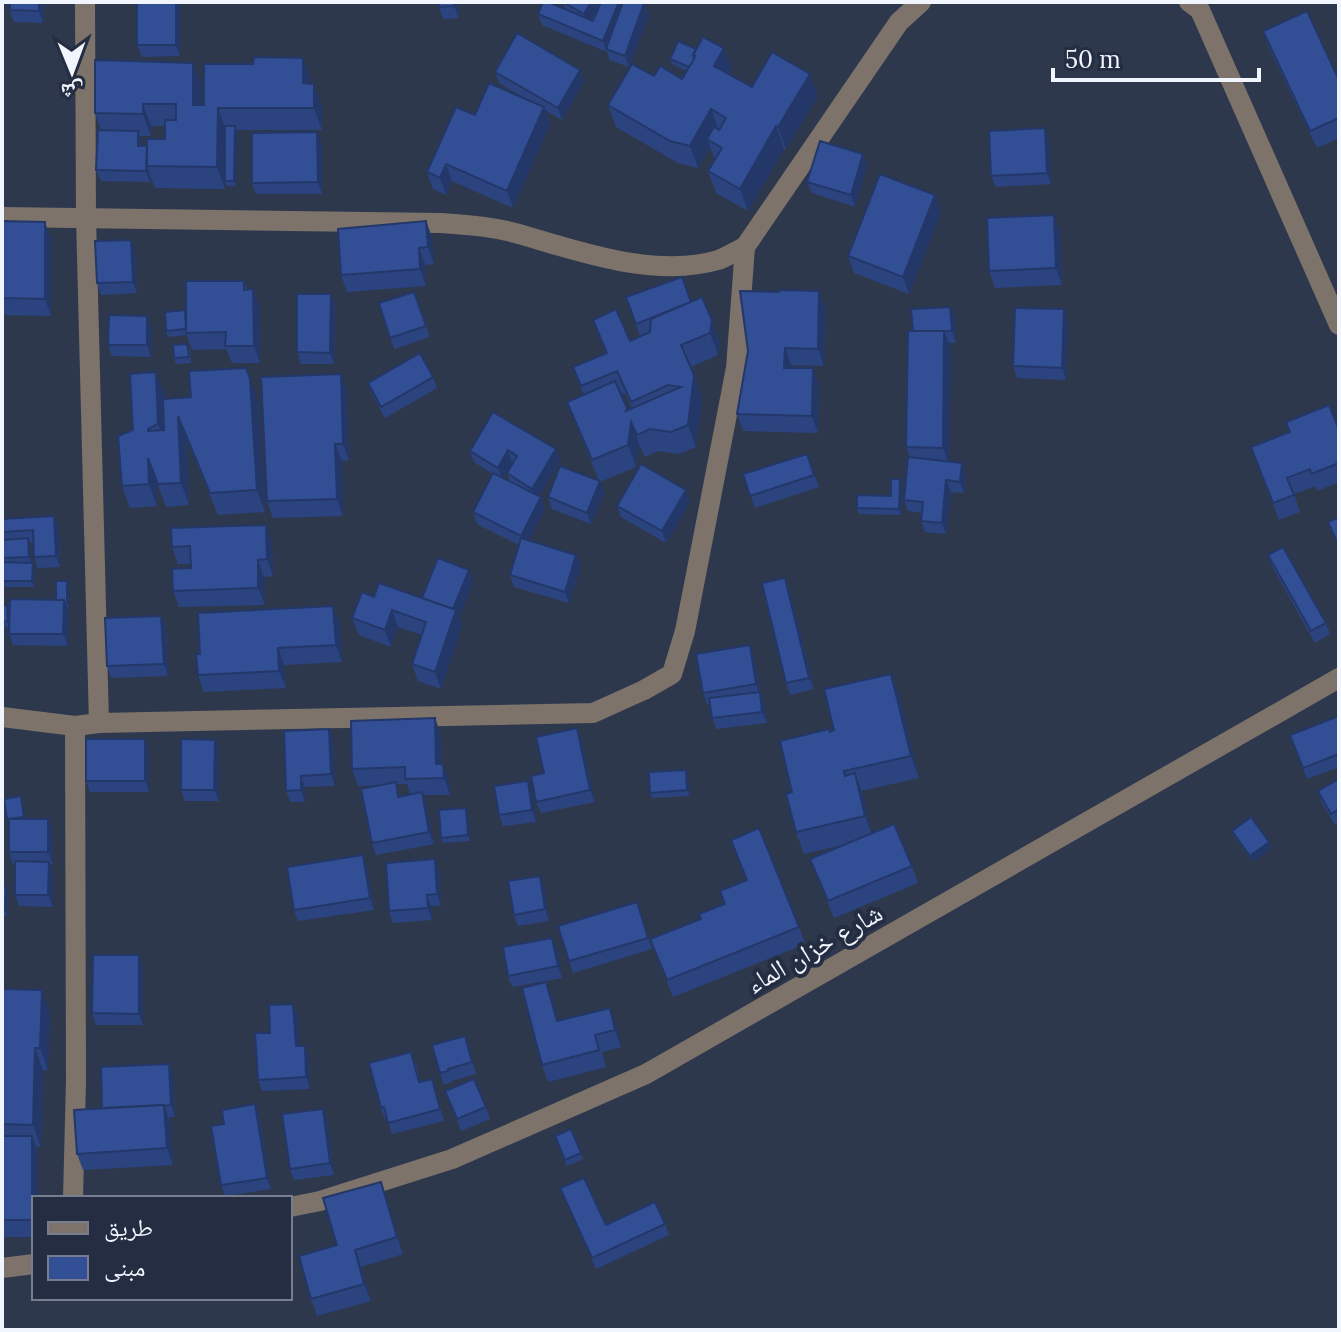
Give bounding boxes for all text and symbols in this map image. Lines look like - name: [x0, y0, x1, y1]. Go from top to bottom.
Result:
- north arrow: [32, 32, 112, 112]
- scale bar: [1053, 32, 1259, 82]
- text: 50 m: [1065, 44, 1121, 75]
- text: ش: [60, 78, 84, 106]
- street label: شارع خزان الماء: [740, 896, 888, 1000]
- legend: [32, 1196, 292, 1300]
- text: طريق: [104, 1212, 153, 1243]
- text: مبنى: [104, 1252, 145, 1283]

